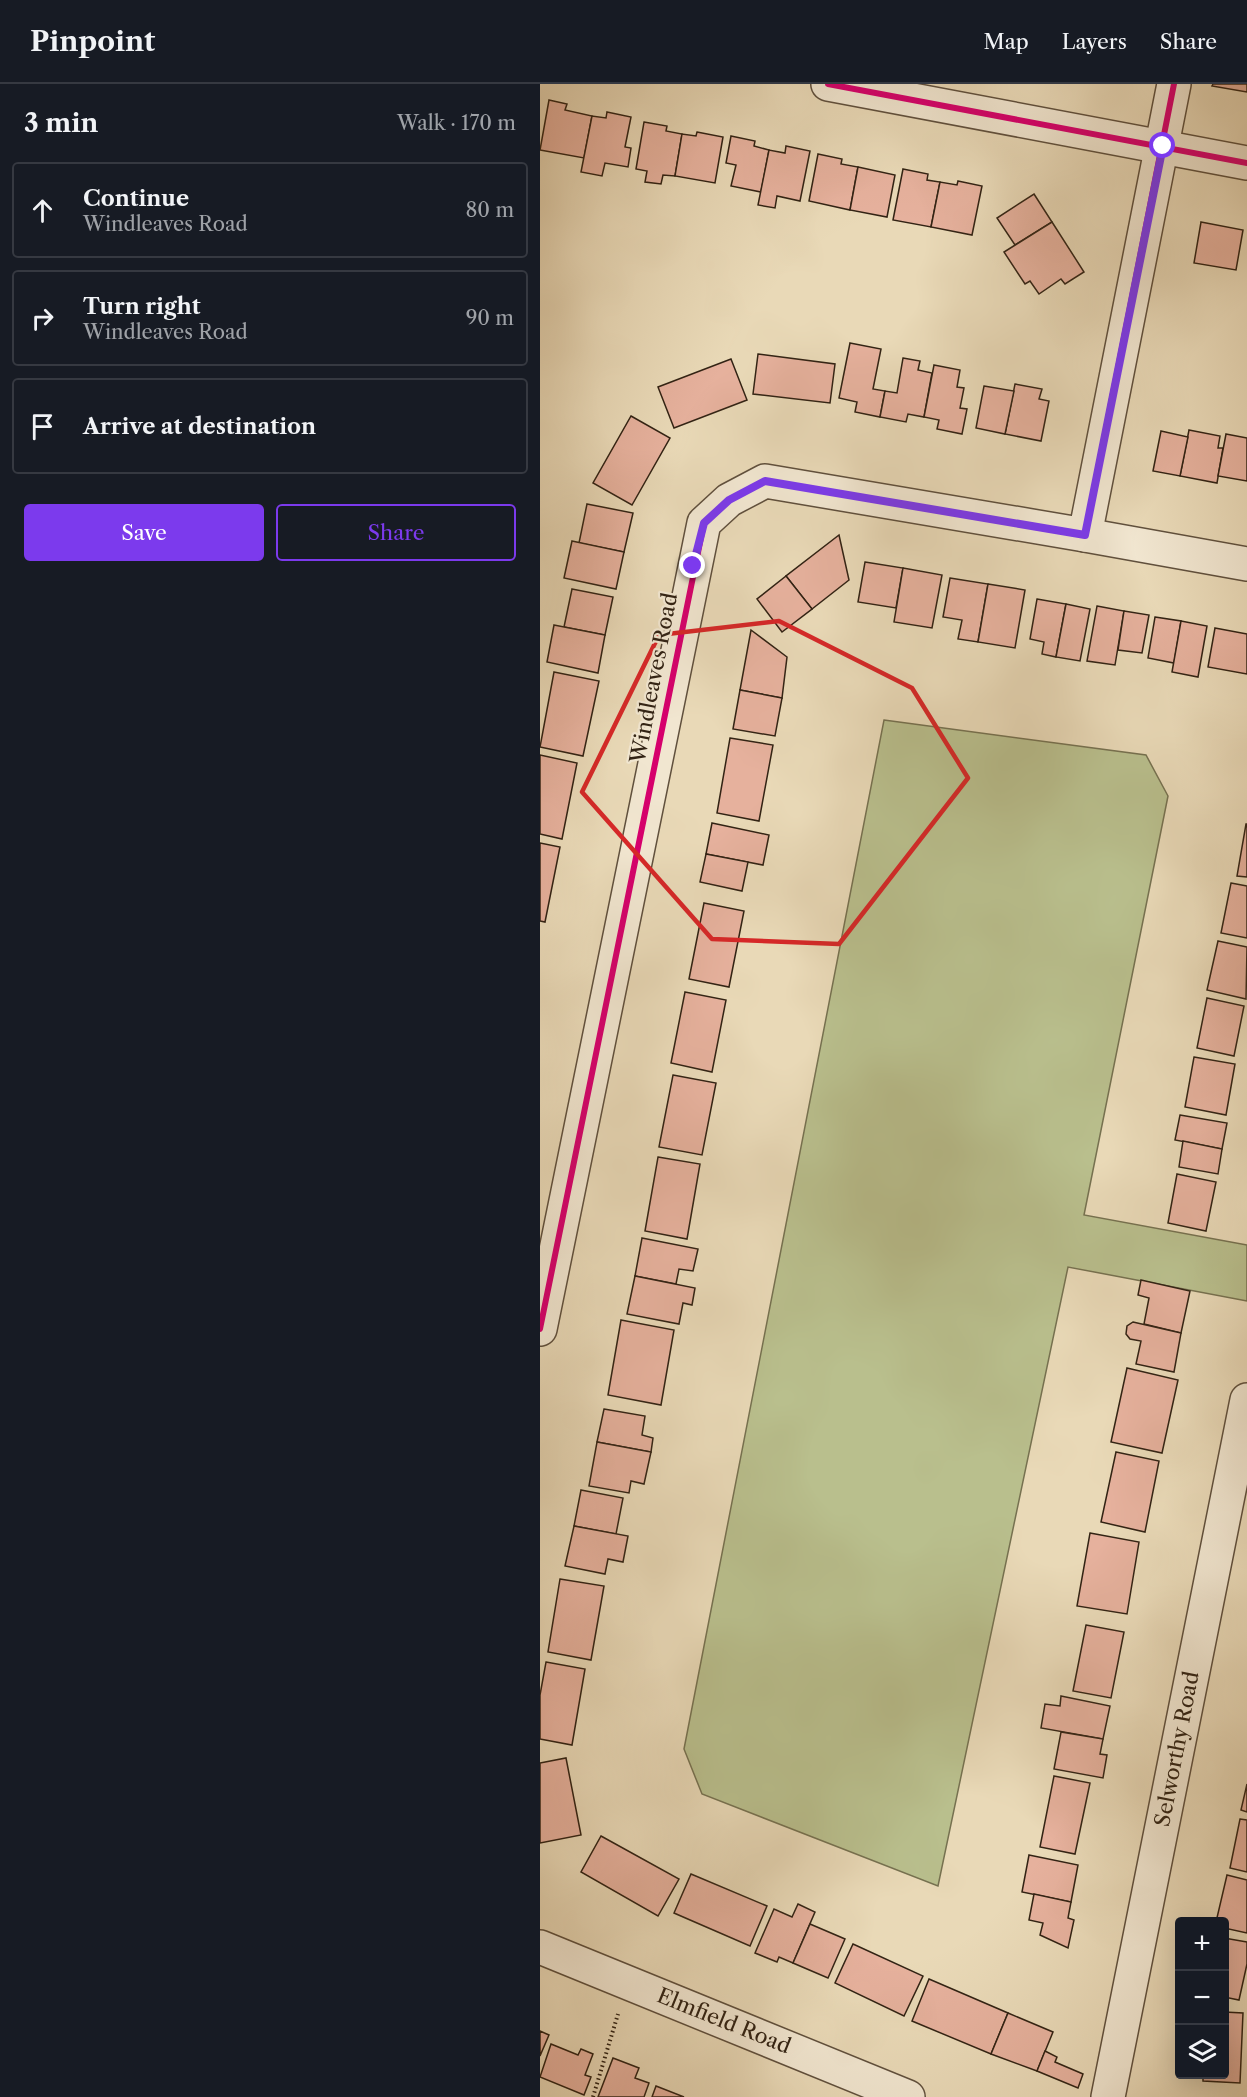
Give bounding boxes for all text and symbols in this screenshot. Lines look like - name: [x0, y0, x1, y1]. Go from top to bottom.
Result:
- text: Pinpoint: [30, 24, 155, 58]
- text: Map: [984, 29, 1029, 54]
- text: Layers: [1062, 29, 1127, 54]
- text: Share: [1160, 29, 1217, 54]
- text: 3 min: [24, 107, 98, 139]
- text: Walk · 170 m: [397, 111, 516, 135]
- route start: [1149, 132, 1175, 158]
- text: Continue: [83, 185, 189, 212]
- icon: ahead: [26, 194, 59, 227]
- text: 80 m: [466, 198, 514, 222]
- text: Windleaves Road: [83, 212, 248, 236]
- text: Turn right: [83, 293, 201, 320]
- icon: right: [26, 302, 59, 335]
- text: 90 m: [466, 306, 514, 330]
- text: Windleaves Road: [83, 320, 248, 344]
- icon: arrive: [26, 410, 59, 443]
- text: Arrive at destination: [83, 413, 316, 440]
- button: Save: [24, 504, 264, 561]
- button: Share: [276, 504, 516, 561]
- route end: [679, 552, 705, 578]
- street label: Windleaves Road: [625, 590, 682, 766]
- street label: Selworthy Road: [1149, 1669, 1204, 1829]
- map controls: [1175, 1917, 1229, 2079]
- button: +: [1175, 1917, 1229, 1971]
- button: −: [1175, 1971, 1229, 2025]
- street label: Elmfield Road: [654, 1982, 795, 2059]
- button: layers: [1175, 2025, 1229, 2079]

